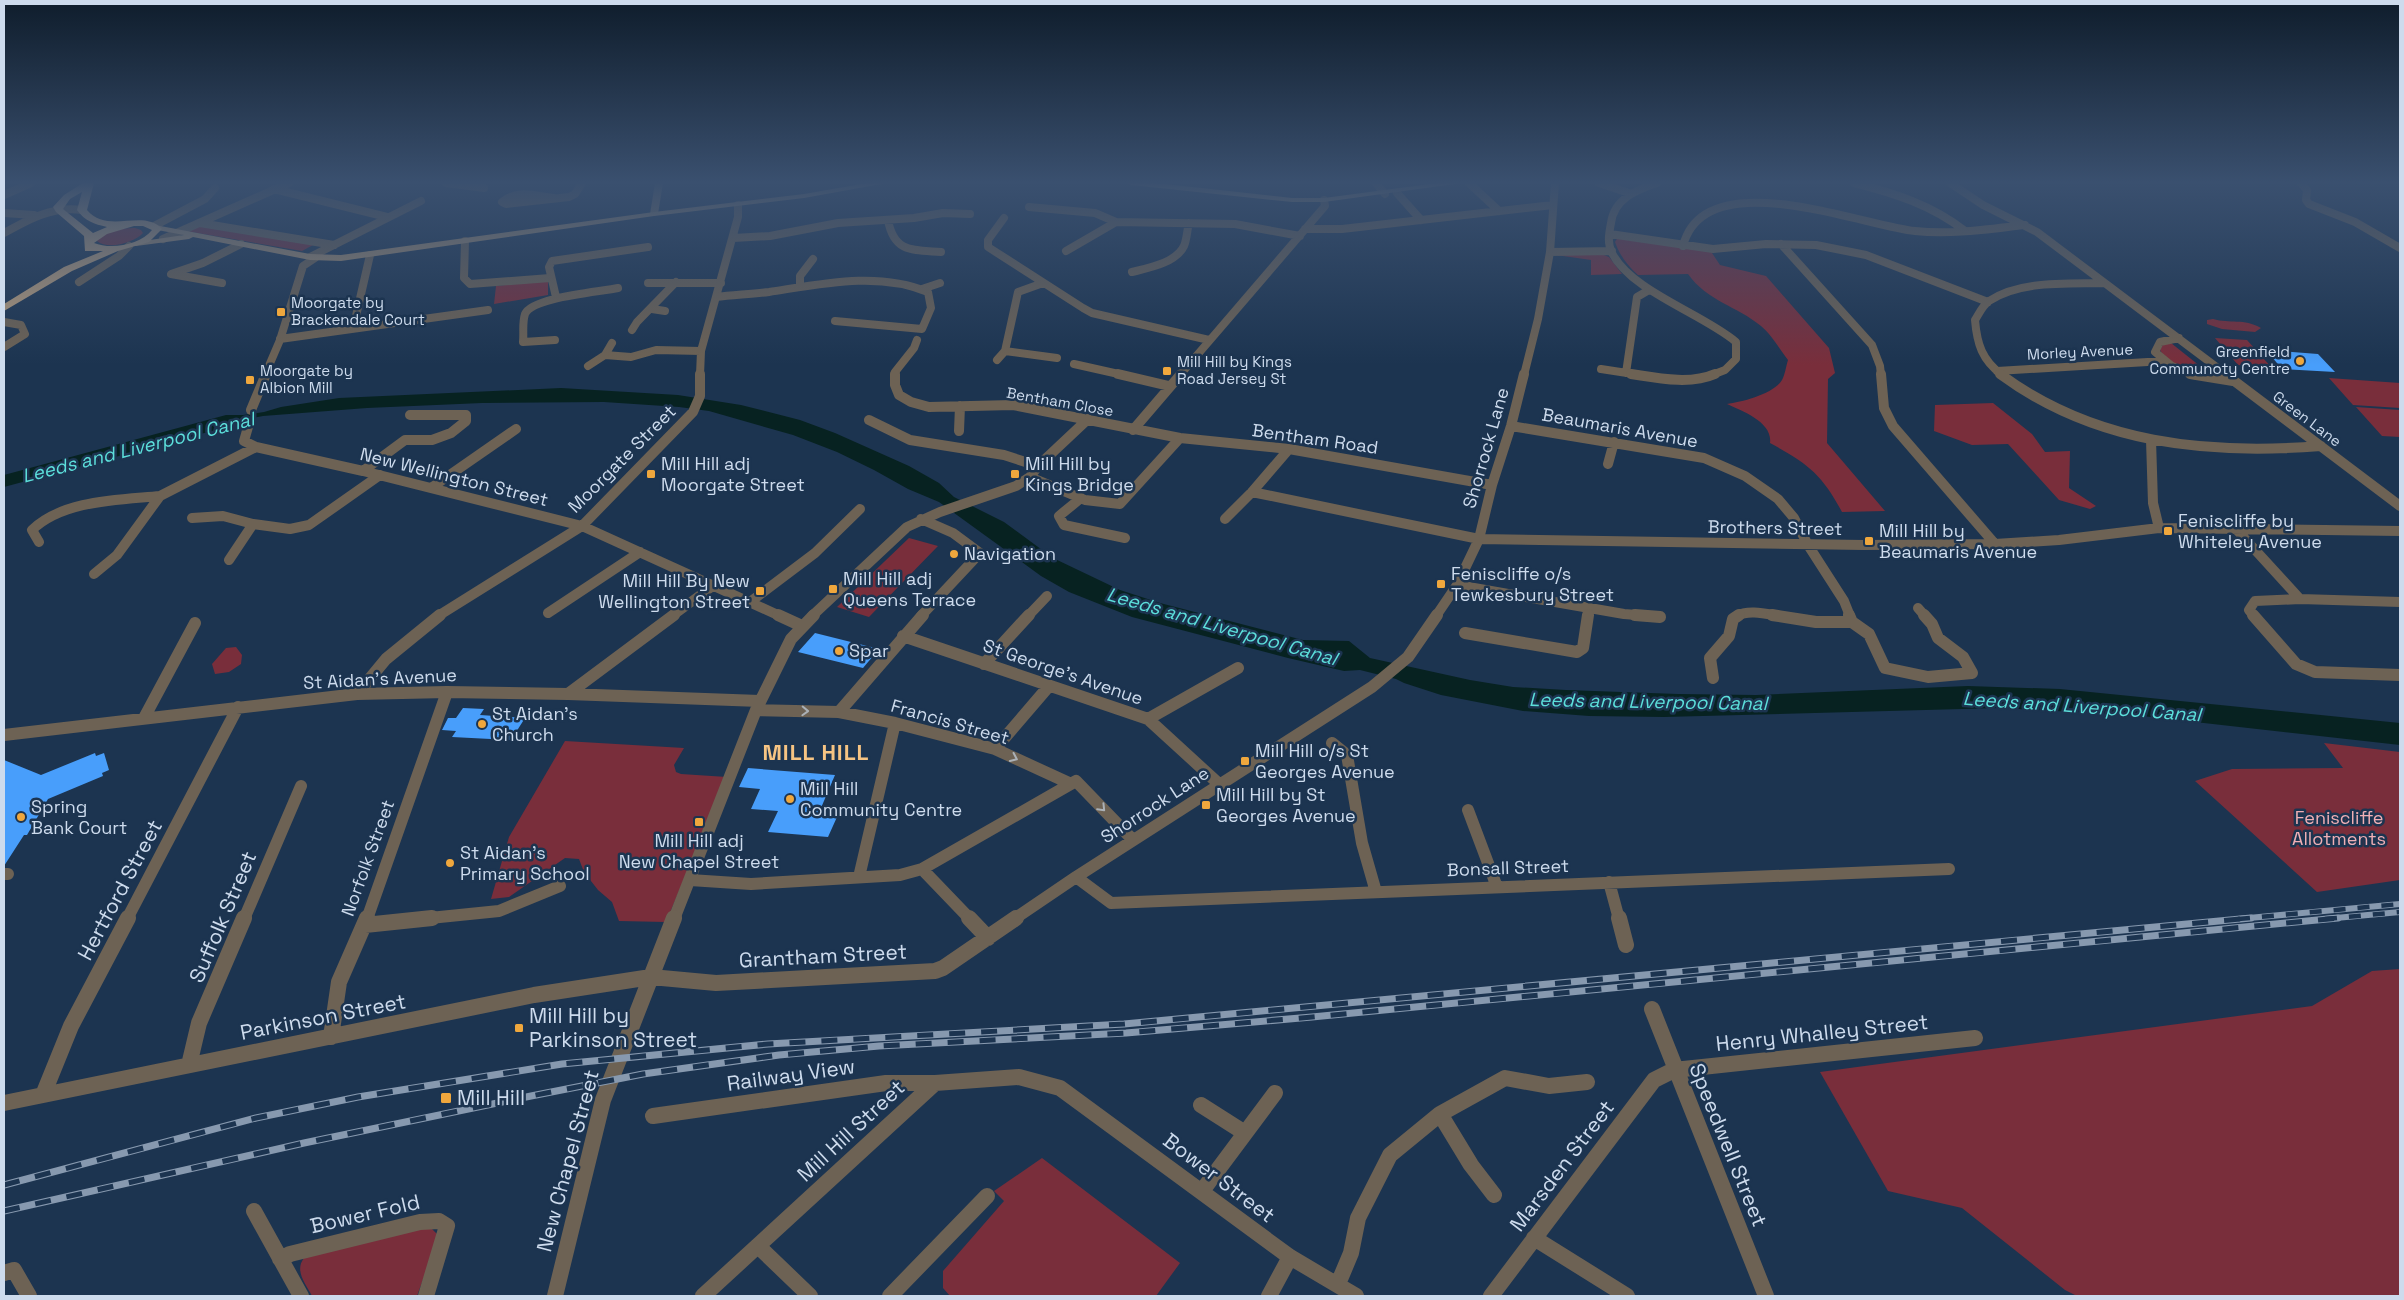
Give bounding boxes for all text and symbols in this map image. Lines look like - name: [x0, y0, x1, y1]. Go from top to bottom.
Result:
- place label: Moorgate by Brackendale Court: [291, 293, 425, 329]
- marker: Moorgate by Brackendale Court: [275, 306, 287, 318]
- street label: Morley Avenue: [2026, 339, 2134, 364]
- place label: Greenfield Communoty Centre: [2149, 342, 2290, 378]
- place label: Mill Hill by Kings Road Jersey St: [1177, 352, 1292, 388]
- marker: Greenfield Communoty Centre: [2294, 355, 2306, 367]
- place label: Moorgate by Albion Mill: [260, 361, 353, 397]
- marker: Mill Hill by Kings Road Jersey St: [1161, 365, 1173, 377]
- marker: Moorgate by Albion Mill: [244, 374, 256, 386]
- street label: Bentham Close: [1005, 383, 1115, 420]
- street label: Shorrock Lane: [1457, 385, 1514, 511]
- street label: Green Lane: [2269, 387, 2345, 451]
- street label: Moorgate Street: [563, 400, 681, 518]
- street label: Beaumaris Avenue: [1540, 402, 1700, 453]
- water label: Leeds and Liverpool Canal: [19, 406, 259, 488]
- street label: Bentham Road: [1250, 418, 1380, 459]
- street label: New Wellington Street: [358, 442, 551, 511]
- place label: Mill Hill adj Moorgate Street: [661, 452, 805, 496]
- place label: Mill Hill by Kings Bridge: [1025, 452, 1134, 496]
- marker: Mill Hill adj Moorgate Street: [645, 468, 657, 480]
- marker: Mill Hill by Kings Bridge: [1009, 468, 1021, 480]
- place label: Feniscliffe by Whiteley Avenue: [2178, 509, 2322, 553]
- street label: Brothers Street: [1707, 515, 1843, 540]
- place label: Mill Hill by Beaumaris Avenue: [1879, 519, 2037, 563]
- marker: Feniscliffe by Whiteley Avenue: [2162, 525, 2174, 537]
- marker: Mill Hill by Beaumaris Avenue: [1863, 535, 1875, 547]
- place label: Navigation: [964, 542, 1056, 565]
- marker: Navigation: [948, 548, 960, 560]
- place label: Feniscliffe o/s Tewkesbury Street: [1451, 562, 1614, 606]
- place label: Mill Hill adj Queens Terrace: [843, 567, 976, 611]
- place label: Mill Hill By New Wellington Street: [598, 569, 750, 613]
- marker: Feniscliffe o/s Tewkesbury Street: [1435, 578, 1447, 590]
- water label: Leeds and Liverpool Canal: [1104, 582, 1342, 672]
- marker: Mill Hill adj Queens Terrace: [827, 583, 839, 595]
- marker: Mill Hill By New Wellington Street: [754, 585, 766, 597]
- street label: St George's Avenue: [980, 633, 1146, 710]
- place label: Spar: [849, 639, 889, 662]
- marker: Spar: [833, 645, 845, 657]
- street label: St Aidan's Avenue: [303, 663, 457, 694]
- water label: Leeds and Liverpool Canal: [1962, 686, 2204, 727]
- water label: Leeds and Liverpool Canal: [1529, 687, 1770, 716]
- street label: Francis Street: [888, 694, 1012, 749]
- place label: St Aidan’s Church: [492, 702, 578, 746]
- one-way arrow: [801, 706, 809, 717]
- marker: St Aidan’s Church: [476, 718, 488, 730]
- district label: MILL HILL: [762, 738, 870, 766]
- place label: Mill Hill o/s St Georges Avenue: [1255, 739, 1395, 783]
- one-way arrow: [1009, 752, 1018, 762]
- marker: Mill Hill o/s St Georges Avenue: [1239, 755, 1251, 767]
- street label: Shorrock Lane: [1096, 761, 1213, 848]
- place label: Mill Hill Community Centre: [800, 777, 962, 821]
- place label: Mill Hill by St Georges Avenue: [1216, 783, 1356, 827]
- marker: Mill Hill Community Centre: [784, 793, 796, 805]
- place label: Spring Bank Court: [31, 795, 127, 839]
- street label: Norfolk Street: [336, 796, 399, 919]
- marker: Mill Hill by St Georges Avenue: [1200, 799, 1212, 811]
- one-way arrow: [1096, 802, 1105, 811]
- park label: Feniscliffe Allotments: [2292, 806, 2386, 850]
- marker: Spring Bank Court: [15, 811, 27, 823]
- street label: Hertford Street: [71, 815, 168, 965]
- marker: Mill Hill adj New Chapel Street: [693, 816, 705, 828]
- place label: Mill Hill adj New Chapel Street: [619, 829, 779, 873]
- place label: St Aidan's Primary School: [460, 841, 590, 885]
- street label: Suffolk Street: [183, 847, 262, 987]
- street label: Bonsall Street: [1446, 854, 1569, 881]
- marker: St Aidan's Primary School: [444, 857, 456, 869]
- street label: Grantham Street: [738, 938, 908, 973]
- street label: Parkinson Street: [238, 987, 408, 1046]
- place label: Mill Hill by Parkinson Street: [529, 1002, 697, 1053]
- street label: Henry Whalley Street: [1714, 1008, 1930, 1057]
- marker: Mill Hill by Parkinson Street: [513, 1022, 525, 1034]
- street label: Railway View: [725, 1052, 857, 1097]
- street label: Speedwell Street: [1683, 1059, 1774, 1230]
- street label: New Chapel Street: [530, 1067, 605, 1255]
- street label: Mill Hill Street: [791, 1074, 910, 1187]
- place label: Mill Hill: [457, 1084, 525, 1111]
- marker: Mill Hill: [439, 1091, 453, 1105]
- street label: Marsden Street: [1503, 1095, 1620, 1237]
- street label: Bower Street: [1158, 1127, 1281, 1228]
- street label: Bower Fold: [307, 1188, 422, 1239]

